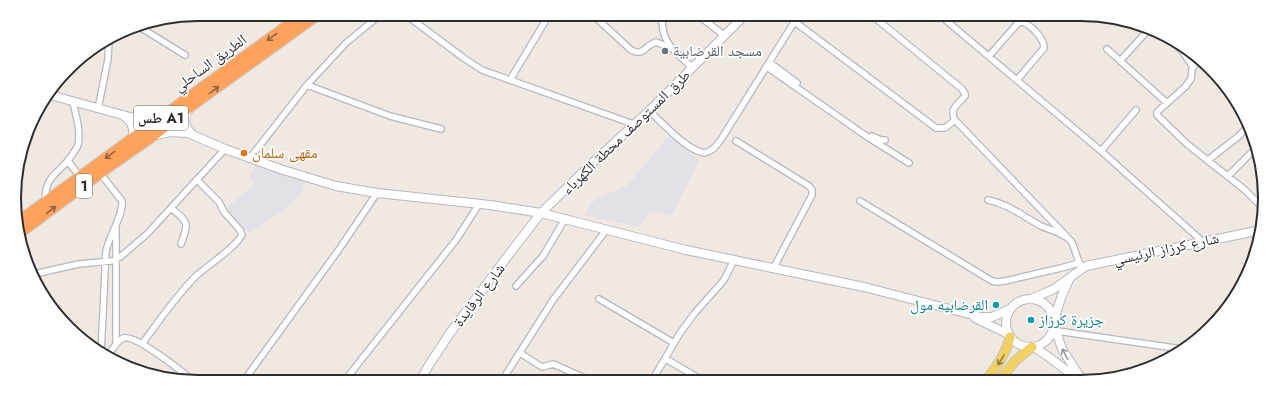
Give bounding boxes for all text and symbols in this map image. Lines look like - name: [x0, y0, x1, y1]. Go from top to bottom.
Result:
- street label: الطريق الساحلي: [169, 29, 252, 98]
- one-way arrow: [266, 33, 277, 42]
- place label: مسجد القرضابية: [673, 40, 762, 62]
- marker: مسجد القرضابية: [660, 46, 670, 56]
- street label: طرق المستوصف محطة الكهرباء: [557, 64, 695, 199]
- one-way arrow: [208, 86, 219, 94]
- road number: طس A1: [134, 106, 188, 130]
- place label: مقهى سلمان: [252, 142, 318, 164]
- marker: مقهى سلمان: [239, 148, 249, 158]
- one-way arrow: [105, 151, 116, 159]
- road number: 1: [76, 174, 92, 198]
- one-way arrow: [45, 206, 56, 214]
- street label: شارع كرزاز الرئيسي: [1111, 227, 1221, 272]
- street label: شارع الرفايدة: [448, 259, 510, 331]
- place label: القرضابيه مول: [910, 294, 988, 316]
- marker: القرضابيه مول: [991, 300, 1001, 310]
- place label: جزيرة كرزاز: [1038, 309, 1104, 331]
- marker: جزيرة كرزاز: [1026, 315, 1036, 325]
- one-way arrow: [1061, 348, 1068, 360]
- one-way arrow: [997, 354, 1005, 365]

